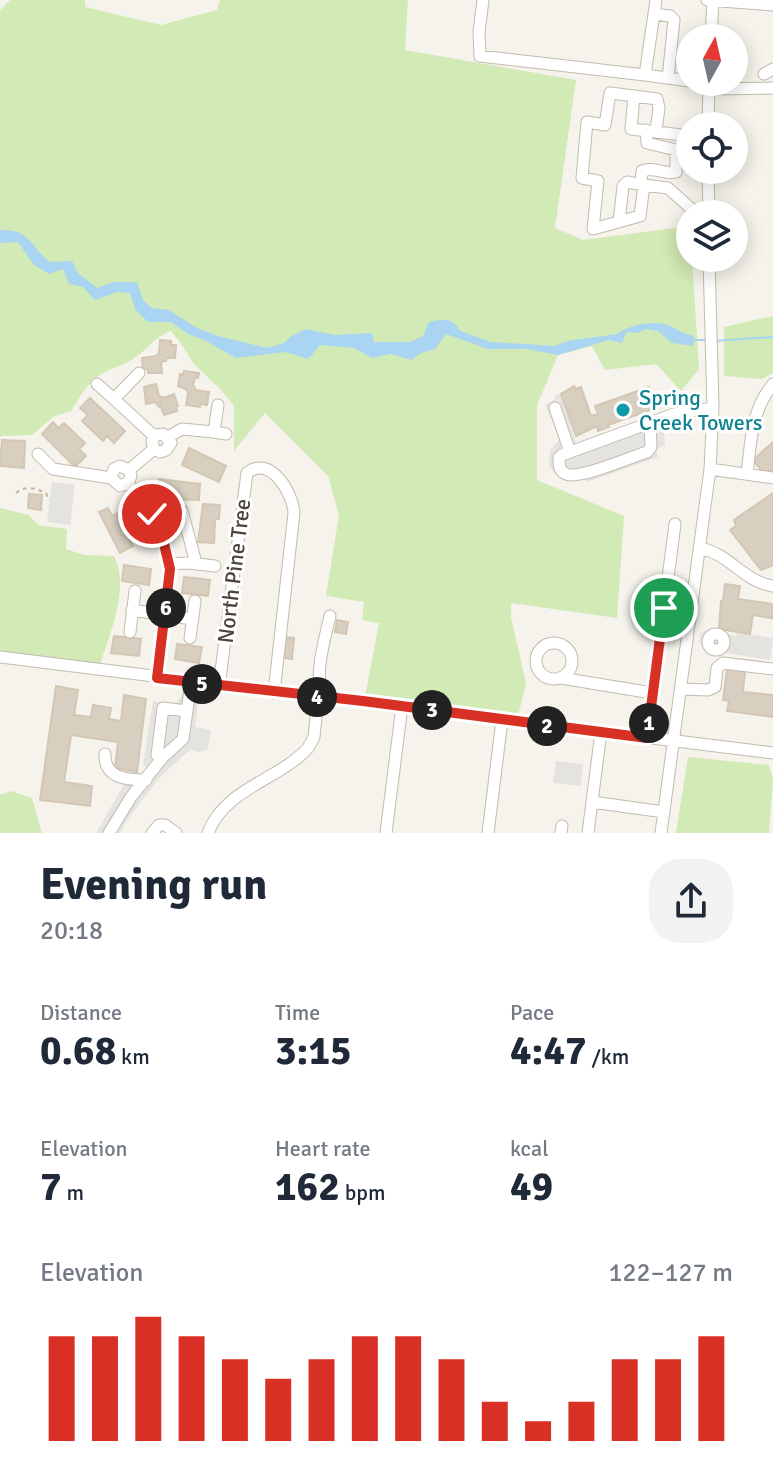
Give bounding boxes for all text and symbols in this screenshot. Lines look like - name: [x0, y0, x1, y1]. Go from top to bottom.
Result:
- north arrow: [676, 24, 748, 96]
- map controls: [676, 24, 748, 272]
- button: locate: [676, 112, 748, 184]
- button: layers: [676, 200, 748, 272]
- place label: Spring Creek Towers: [639, 384, 762, 436]
- marker: Spring Creek Towers: [614, 401, 632, 419]
- pin: [118, 480, 186, 548]
- icon: check: [130, 492, 174, 536]
- street label: North Pine Tree: [212, 497, 256, 645]
- pin: [630, 574, 698, 642]
- icon: arrive: [642, 586, 686, 630]
- pin: 6: [146, 588, 186, 628]
- text: 6: [160, 594, 172, 621]
- pin: 5: [182, 664, 222, 704]
- text: 5: [196, 670, 208, 697]
- pin: 4: [297, 677, 337, 717]
- text: 4: [311, 683, 323, 710]
- pin: 3: [412, 690, 452, 730]
- text: 3: [426, 696, 438, 723]
- pin: 1: [629, 703, 669, 743]
- pin: 2: [527, 706, 567, 746]
- text: 1: [643, 709, 655, 736]
- text: 2: [541, 712, 553, 739]
- text: Evening run: [40, 858, 267, 912]
- button: share: [649, 859, 733, 943]
- text: 20:18: [40, 915, 103, 947]
- text: Distance: [40, 999, 122, 1026]
- text: Time: [275, 999, 320, 1026]
- text: Pace: [510, 999, 554, 1026]
- text: 0.68: [40, 1026, 116, 1076]
- text: 3:15: [275, 1026, 352, 1076]
- text: 4:47: [510, 1026, 587, 1076]
- text: km: [116, 1043, 150, 1070]
- text: /km: [587, 1043, 629, 1070]
- text: Elevation: [40, 1135, 128, 1162]
- text: Heart rate: [275, 1135, 370, 1162]
- text: kcal: [510, 1135, 549, 1162]
- text: 7: [40, 1162, 62, 1212]
- text: 162: [275, 1162, 340, 1212]
- text: 49: [510, 1162, 553, 1212]
- text: m: [62, 1179, 84, 1206]
- text: bpm: [340, 1179, 385, 1206]
- text: Elevation: [40, 1257, 144, 1289]
- text: 122–127 m: [609, 1257, 733, 1289]

